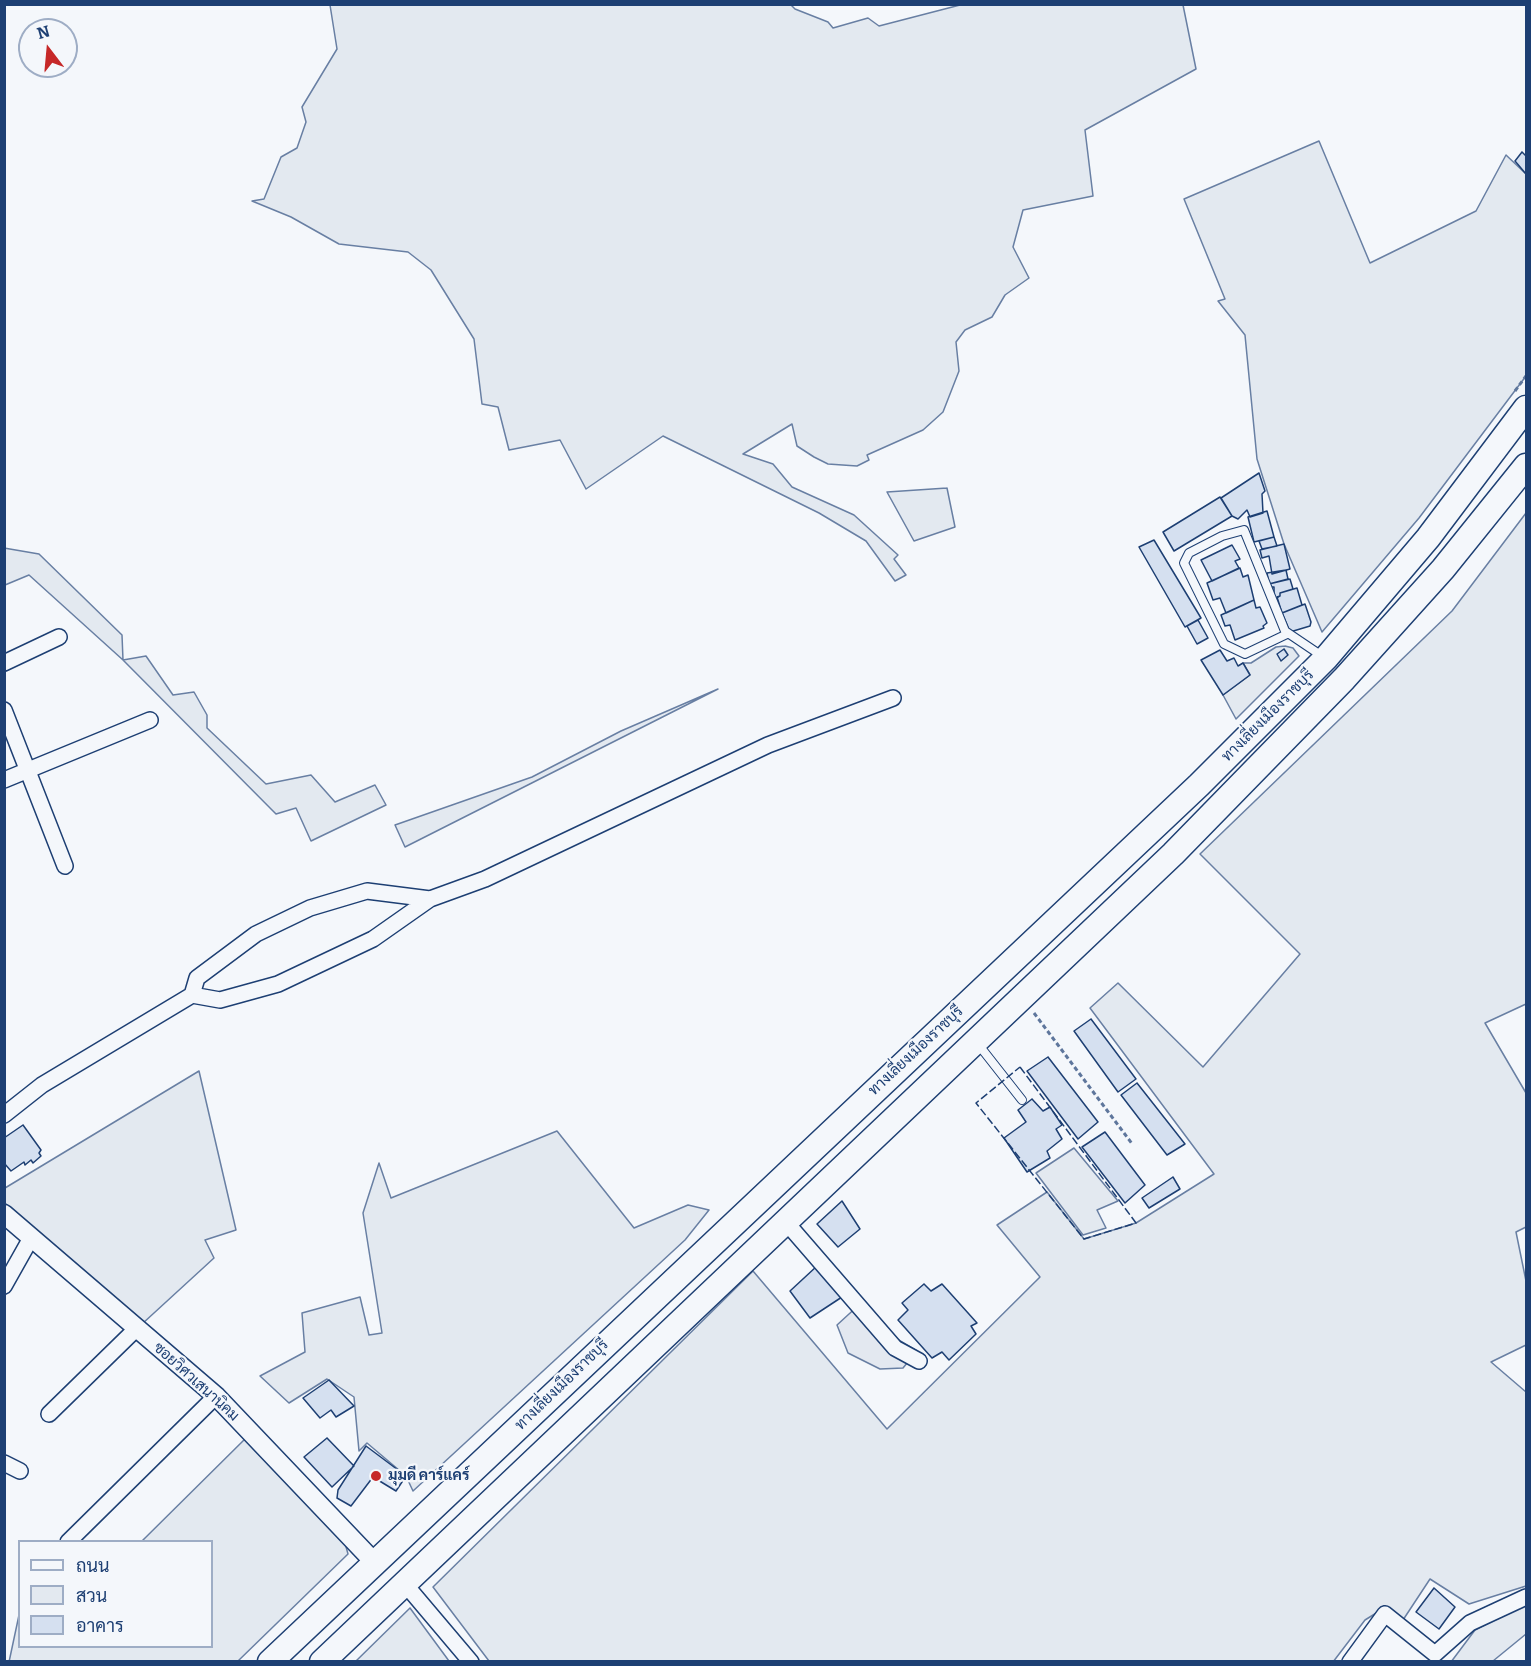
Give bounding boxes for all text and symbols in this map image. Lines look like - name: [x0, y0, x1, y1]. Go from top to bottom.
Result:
- north arrow: [18, 18, 78, 78]
- text: N: [35, 21, 52, 43]
- street label: ทางเลี่ยงเมืองราชบุรี: [1218, 666, 1318, 766]
- street label: ทางเลี่ยงเมืองราชบุรี: [865, 1003, 967, 1099]
- street label: ทางเลี่ยงเมืองราชบุรี: [512, 1336, 612, 1434]
- street label: ซอยวิศวเสนานิคม: [149, 1339, 243, 1425]
- place label: มุมดี คาร์แคร์: [388, 1467, 469, 1485]
- marker: มุมดี คาร์แคร์: [369, 1469, 383, 1483]
- legend: [18, 1540, 213, 1648]
- text: ถนน: [76, 1555, 109, 1577]
- text: สวน: [76, 1585, 107, 1607]
- text: อาคาร: [76, 1615, 124, 1637]

